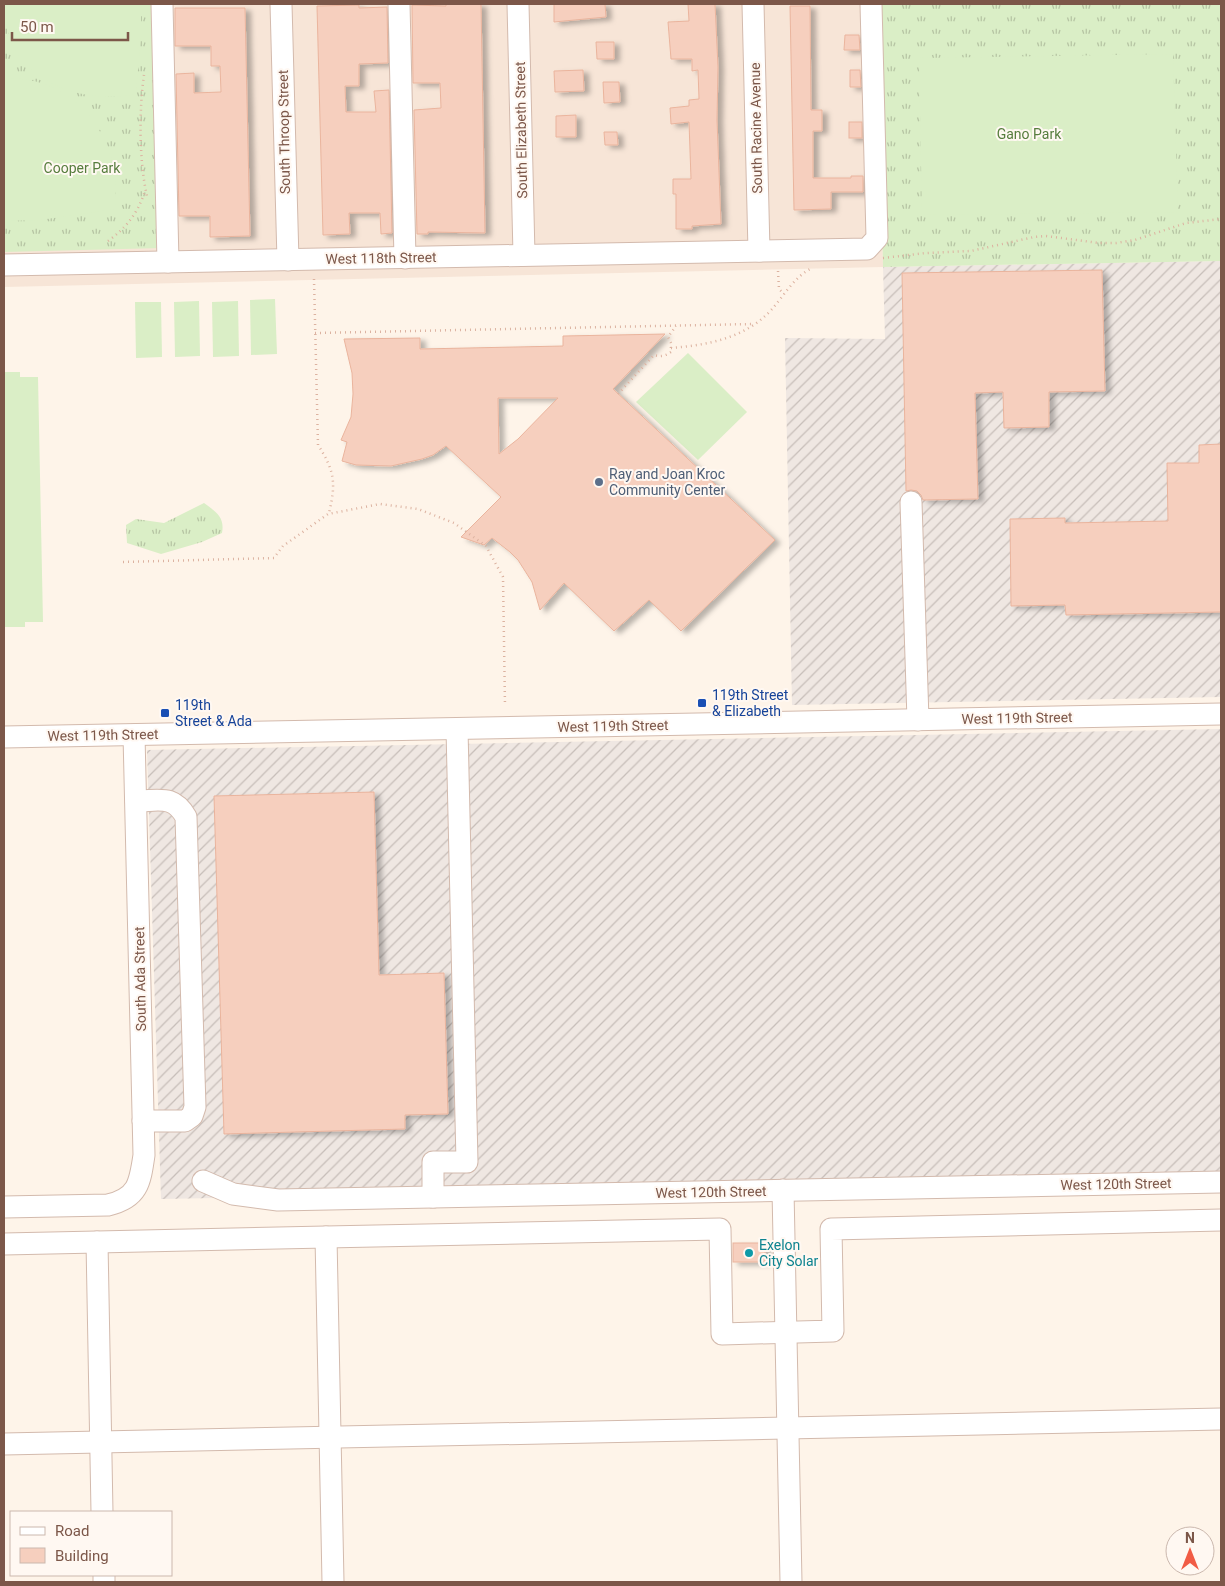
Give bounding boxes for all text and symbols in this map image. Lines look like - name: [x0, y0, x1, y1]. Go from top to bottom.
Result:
- scale bar: [12, 10, 129, 42]
- text: 50 m: [20, 18, 54, 36]
- street label: South Elizabeth Street: [512, 61, 530, 199]
- street label: South Racine Avenue: [747, 62, 765, 194]
- street label: South Throop Street: [275, 69, 293, 194]
- park label: Gano Park: [997, 126, 1062, 142]
- park label: Cooper Park: [44, 160, 121, 176]
- street label: West 118th Street: [325, 249, 437, 267]
- place label: Ray and Joan Kroc Community Center: [609, 466, 725, 498]
- marker: Ray and Joan Kroc Community Center: [593, 476, 605, 488]
- place label: 119th Street & Elizabeth: [712, 687, 789, 719]
- place label: 119th Street & Ada: [175, 697, 252, 729]
- marker: 119th Street & Elizabeth: [696, 697, 708, 709]
- marker: 119th Street & Ada: [159, 707, 171, 719]
- street label: West 119th Street: [961, 709, 1073, 727]
- street label: West 119th Street: [557, 717, 669, 735]
- street label: West 119th Street: [47, 726, 159, 744]
- street label: South Ada Street: [131, 926, 149, 1032]
- street label: West 120th Street: [1060, 1175, 1172, 1193]
- street label: West 120th Street: [655, 1183, 767, 1201]
- place label: Exelon City Solar: [759, 1237, 819, 1269]
- marker: Exelon City Solar: [743, 1247, 755, 1259]
- legend: [10, 1511, 172, 1576]
- text: Road: [55, 1522, 89, 1540]
- north arrow: [1165, 1526, 1215, 1576]
- text: N: [1185, 1530, 1195, 1546]
- text: Building: [55, 1547, 109, 1565]

